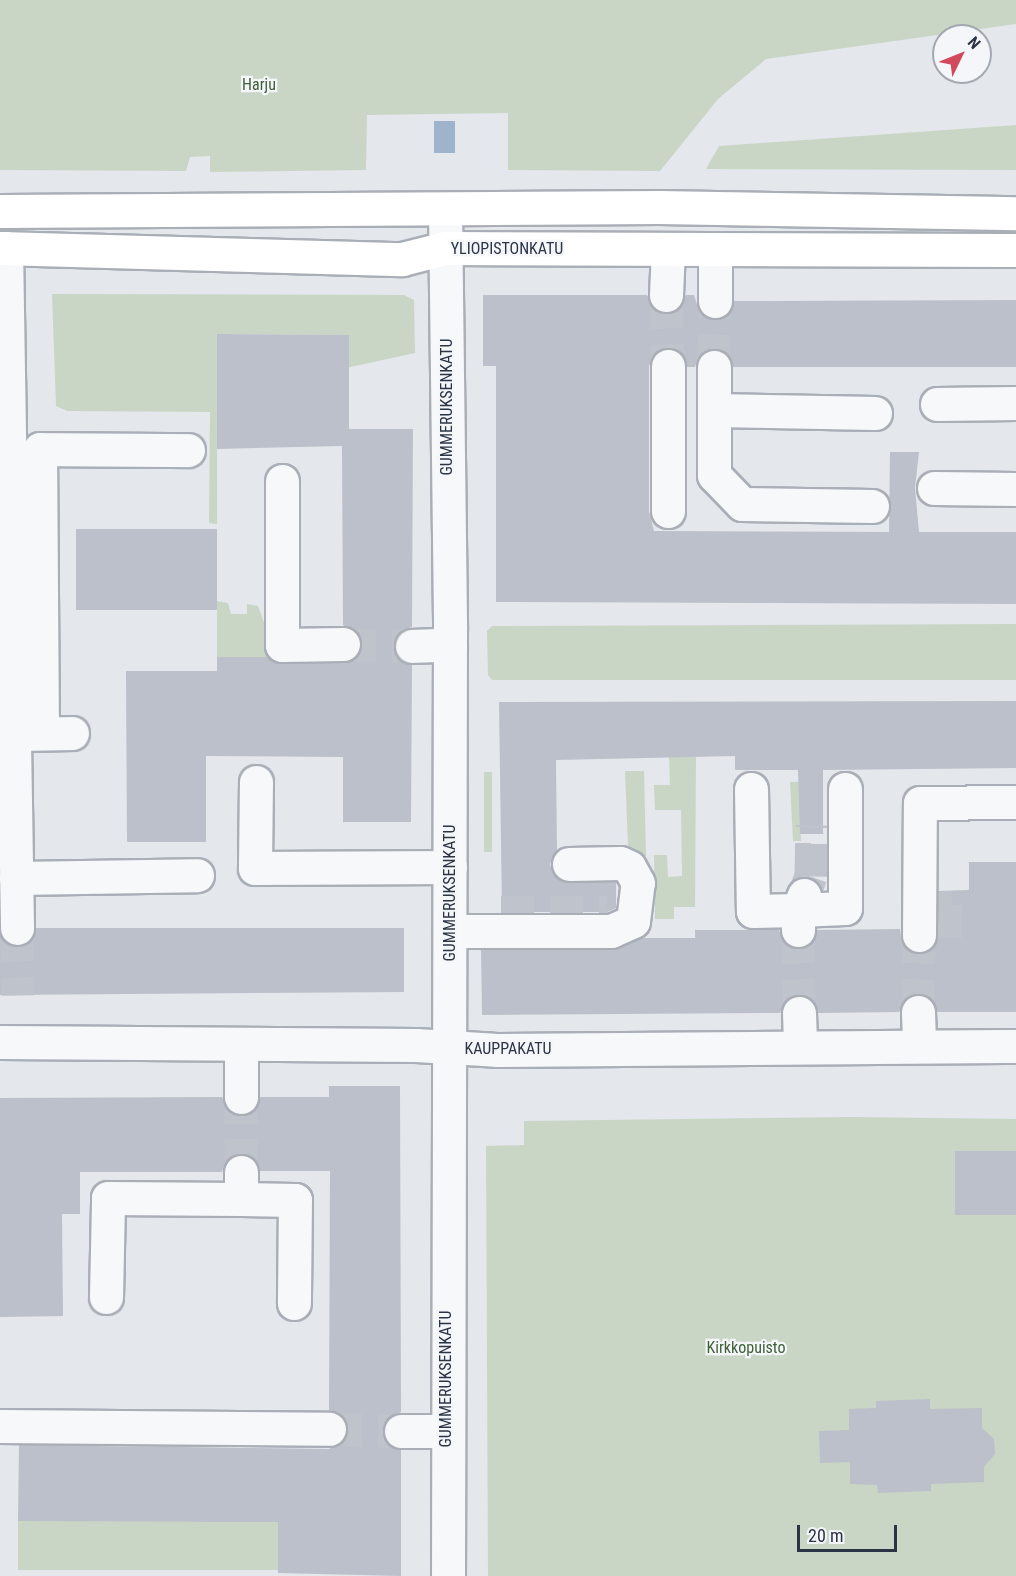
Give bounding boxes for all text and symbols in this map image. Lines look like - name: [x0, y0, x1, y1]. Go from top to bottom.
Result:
- north arrow: [932, 24, 992, 84]
- text: N: [964, 33, 984, 53]
- park label: Harju: [242, 75, 276, 95]
- street label: YLIOPISTONKATU: [451, 239, 563, 259]
- street label: GUMMERUKSENKATU: [437, 338, 457, 476]
- street label: GUMMERUKSENKATU: [440, 824, 460, 962]
- street label: KAUPPAKATU: [465, 1039, 551, 1059]
- street label: GUMMERUKSENKATU: [436, 1310, 456, 1448]
- park label: Kirkkopuisto: [707, 1338, 785, 1358]
- scale bar: [800, 1513, 900, 1551]
- text: 20 m: [808, 1525, 843, 1546]

